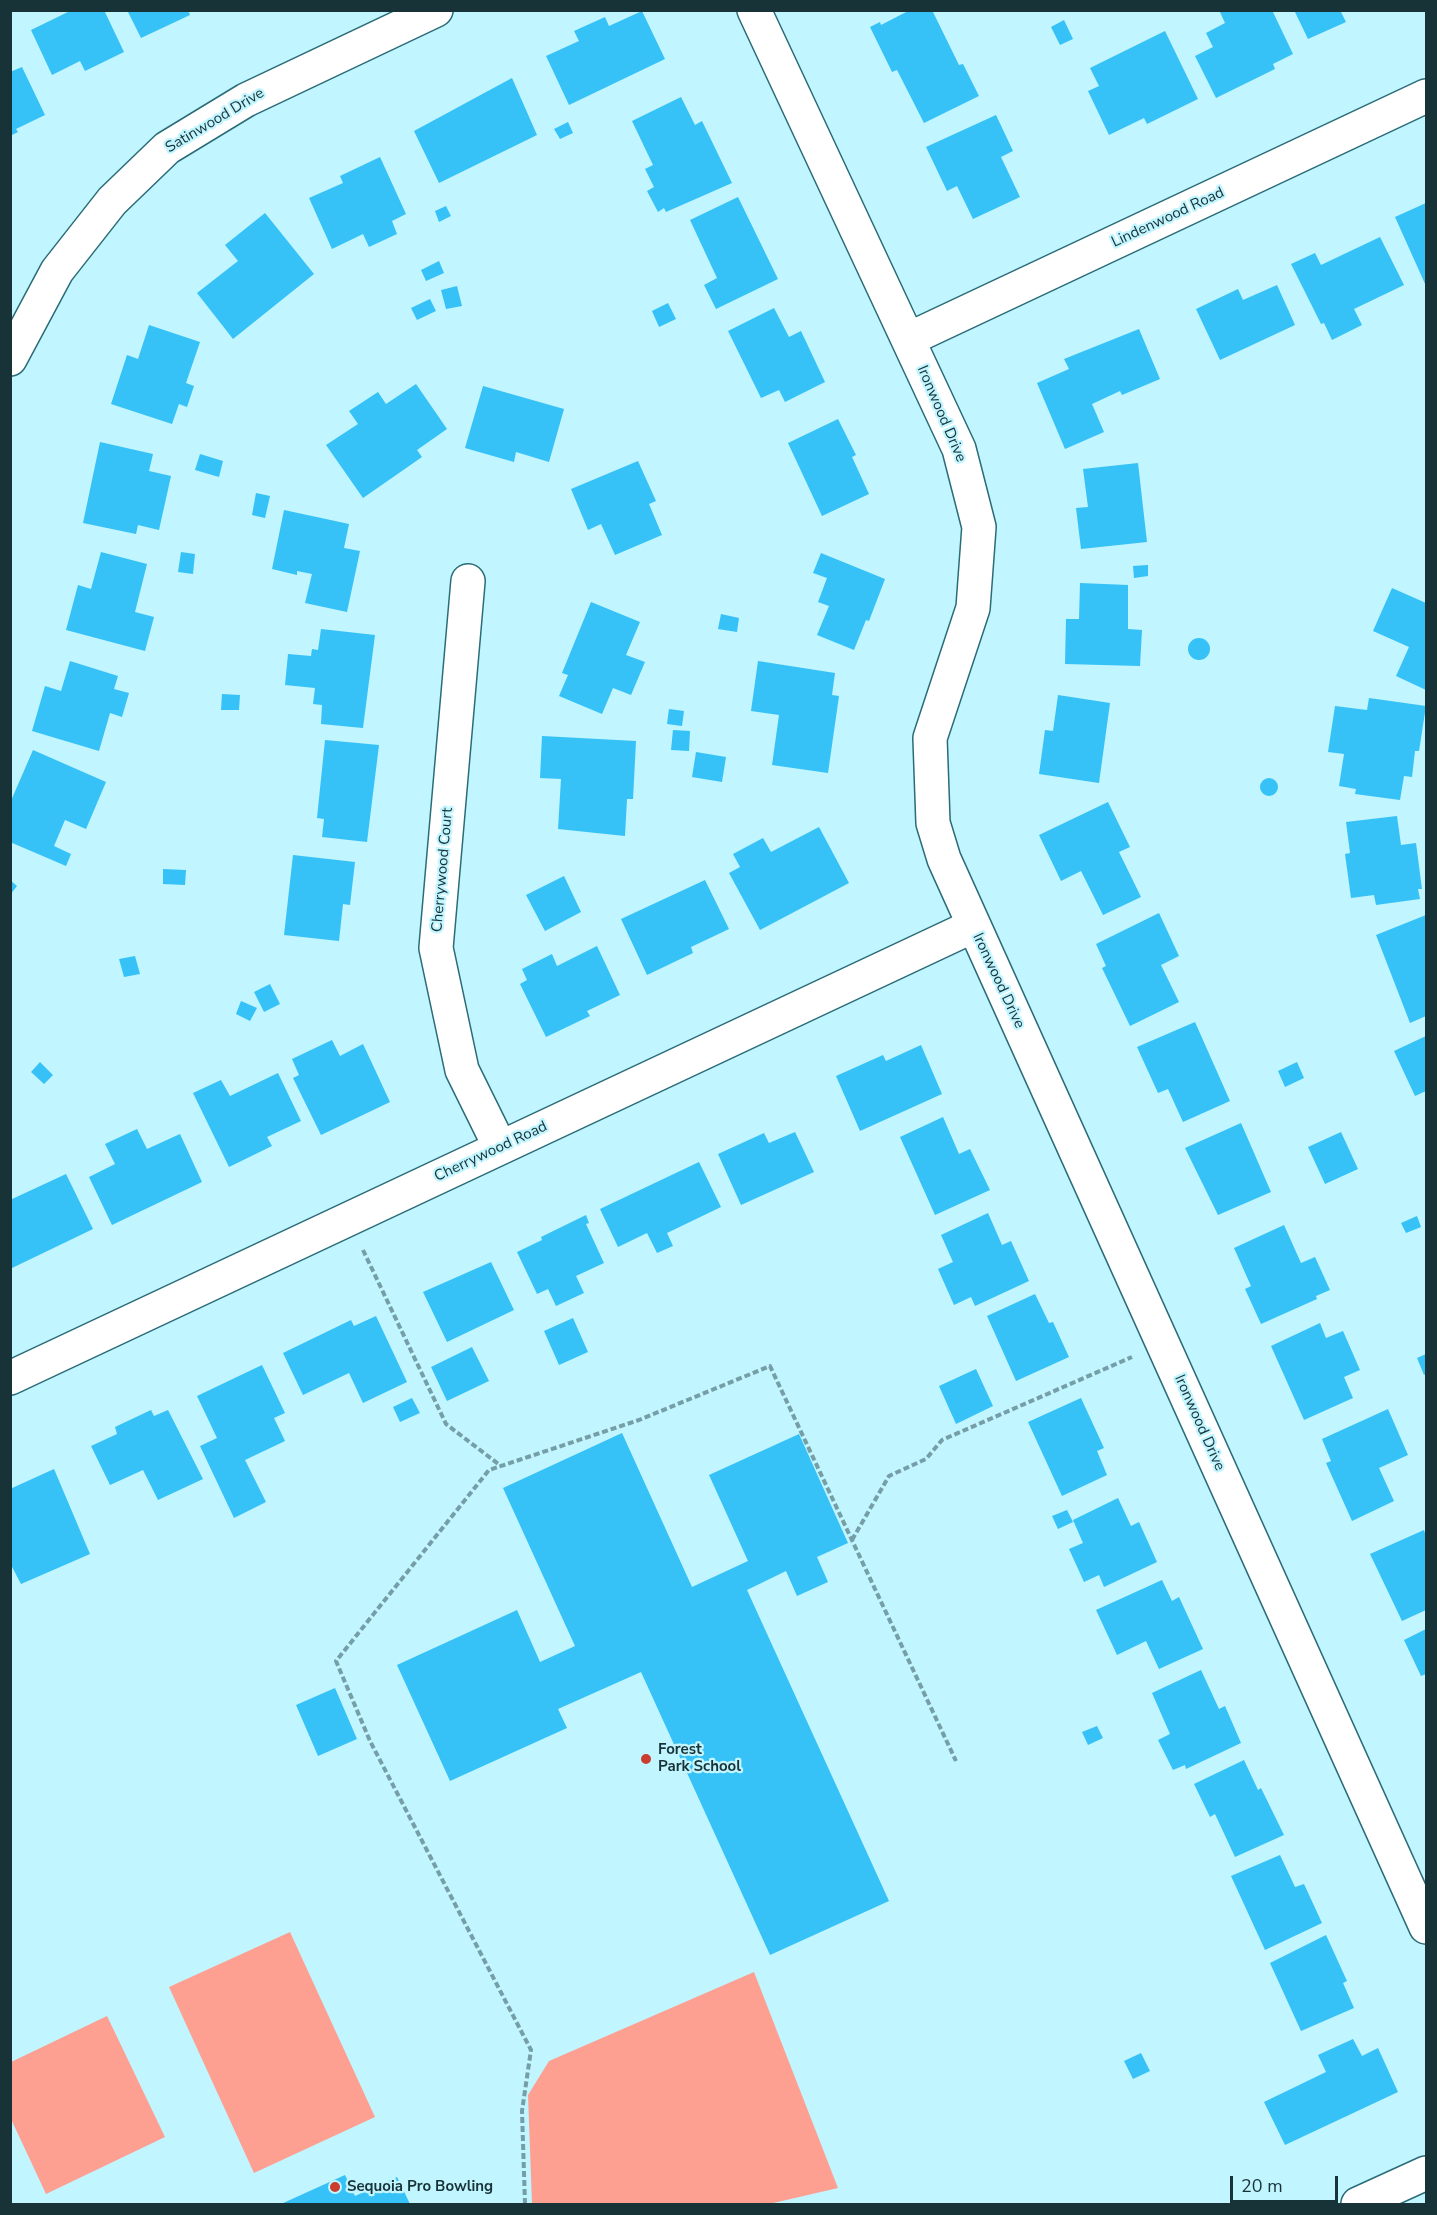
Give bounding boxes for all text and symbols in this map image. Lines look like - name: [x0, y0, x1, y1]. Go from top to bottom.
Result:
- street label: Satinwood Drive: [162, 85, 268, 157]
- street label: Lindenwood Road: [1109, 184, 1227, 252]
- street label: Ironwood Drive: [913, 363, 969, 465]
- street label: Cherrywood Court: [429, 807, 457, 933]
- street label: Ironwood Drive: [968, 930, 1028, 1032]
- street label: Cherrywood Road: [432, 1118, 550, 1186]
- street label: Ironwood Drive: [1170, 1372, 1228, 1474]
- place label: Forest Park School: [658, 1741, 741, 1776]
- marker: Forest Park School: [639, 1752, 653, 1766]
- scale bar: [1233, 2164, 1341, 2202]
- text: 20 m: [1241, 2174, 1283, 2198]
- place label: Sequoia Pro Bowling: [347, 2178, 493, 2196]
- marker: Sequoia Pro Bowling: [328, 2180, 342, 2194]

